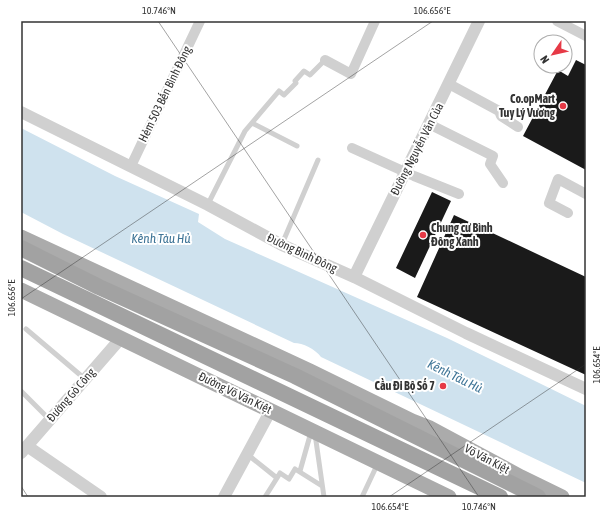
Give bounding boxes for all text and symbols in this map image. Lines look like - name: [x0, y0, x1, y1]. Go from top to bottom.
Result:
- text: 10.746°N: [142, 5, 176, 16]
- text: 106.656°E: [414, 5, 451, 16]
- north arrow: [533, 34, 573, 74]
- street label: Hẻm 503 Bến Bình Đông: [136, 43, 195, 144]
- text: N: [538, 54, 552, 66]
- place label: Co.opMart Tuy Lý Vương: [499, 92, 556, 120]
- street label: Đường Nguyễn Văn Của: [388, 100, 446, 198]
- marker: Co.opMart Tuy Lý Vương: [558, 101, 568, 111]
- place label: Chung cư Bình Đông Xanh: [431, 221, 493, 249]
- marker: Chung cư Bình Đông Xanh: [418, 230, 428, 240]
- water label: Kênh Tàu Hủ: [131, 231, 191, 246]
- street label: Đường Bình Đông: [265, 231, 340, 276]
- text: 106.656°E: [6, 279, 17, 317]
- text: 106.654°E: [591, 346, 602, 384]
- water label: Kênh Tàu Hủ: [425, 356, 485, 396]
- street label: Đường Gò Công: [44, 365, 99, 425]
- street label: Đường Võ Văn Kiệt: [196, 369, 274, 417]
- place label: Cầu Đi Bộ Số 7: [375, 378, 435, 393]
- marker: Cầu Đi Bộ Số 7: [438, 381, 448, 391]
- street label: Võ Văn Kiệt: [462, 441, 512, 477]
- text: 106.654°E: [372, 501, 409, 512]
- text: 10.746°N: [462, 501, 496, 512]

